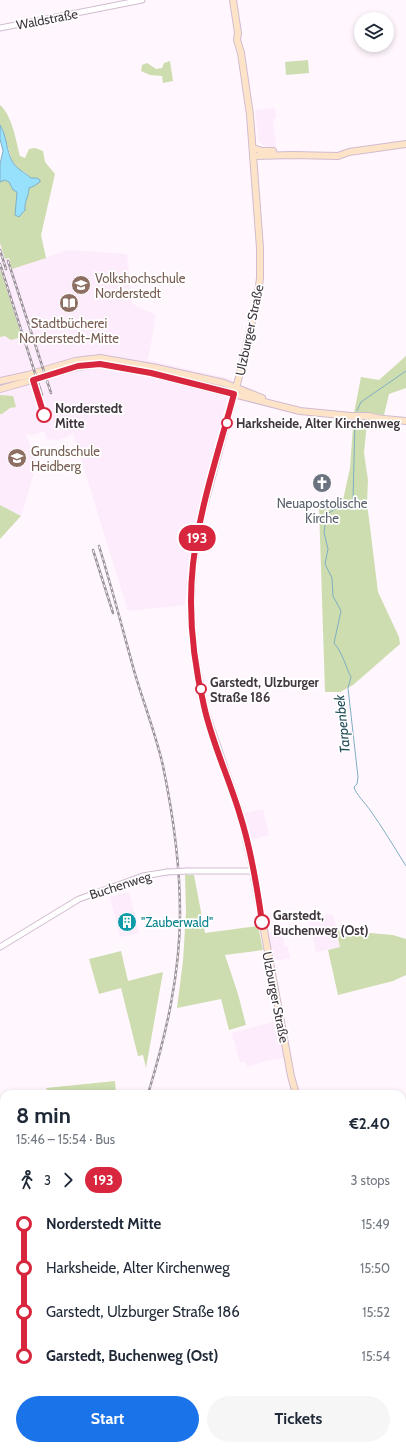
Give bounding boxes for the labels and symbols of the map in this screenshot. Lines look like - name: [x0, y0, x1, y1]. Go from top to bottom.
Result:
- street label: Waldstraße: [15, 5, 79, 33]
- place label: Volkshochschule Norderstedt: [95, 270, 186, 301]
- school or university icon: Volkshochschule Norderstedt: [70, 274, 92, 296]
- street label: Ulzburger Straße: [232, 283, 267, 377]
- library icon: Stadtbücherei Norderstedt-Mitte: [58, 292, 80, 314]
- place label: Stadtbücherei Norderstedt-Mitte: [19, 315, 119, 346]
- place label: Norderstedt Mitte: [55, 400, 123, 431]
- marker: Norderstedt Mitte: [36, 407, 52, 423]
- place label: Harksheide, Alter Kirchenweg: [236, 415, 400, 431]
- marker: Harksheide, Alter Kirchenweg: [221, 417, 233, 429]
- place label: Grundschule Heidberg: [31, 443, 100, 474]
- school or university icon: Grundschule Heidberg: [6, 447, 28, 469]
- church icon: Neuapostolische Kirche: [311, 472, 333, 494]
- place label: Neuapostolische Kirche: [277, 495, 368, 526]
- line badge: 193: [174, 525, 220, 551]
- place label: Garstedt, Ulzburger Straße 186: [210, 674, 320, 705]
- marker: Garstedt, Ulzburger Straße 186: [195, 683, 207, 695]
- water label: Tarpenbek: [330, 693, 354, 754]
- street label: Buchenweg: [87, 867, 153, 902]
- place label: Garstedt, Buchenweg (Ost): [273, 907, 369, 938]
- building icon: "Zauberwald": [116, 911, 138, 933]
- place label: "Zauberwald": [141, 914, 213, 930]
- marker: Garstedt, Buchenweg (Ost): [254, 914, 270, 930]
- street label: Ulzburger Straße: [259, 950, 293, 1044]

